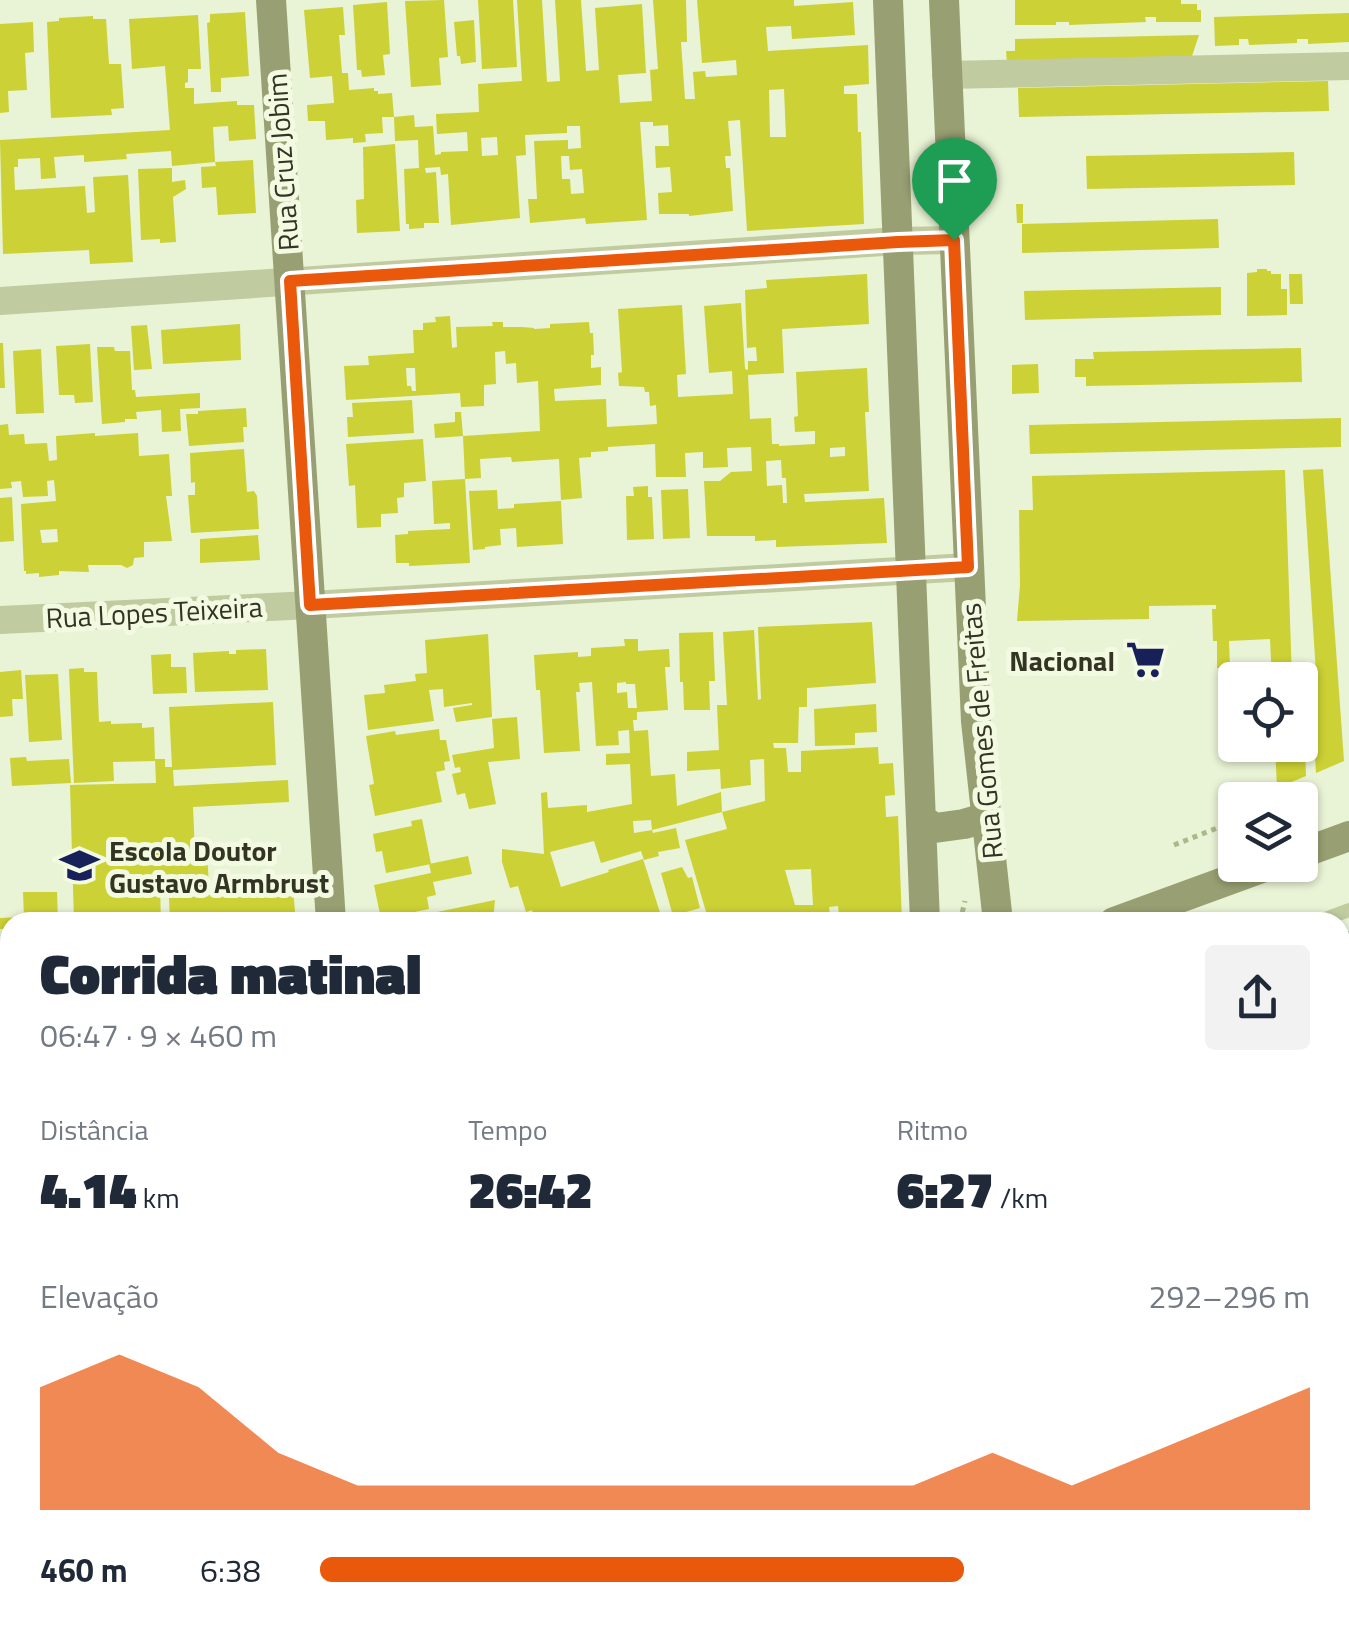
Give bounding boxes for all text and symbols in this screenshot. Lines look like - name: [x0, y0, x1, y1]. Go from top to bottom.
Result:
- street label: Rua Cruz Jobim: [254, 72, 310, 252]
- pin: [912, 138, 997, 241]
- icon: arrive: [927, 153, 982, 208]
- street label: Rua Lopes Teixeira: [44, 585, 264, 639]
- street label: Rua Gomes de Freitas: [948, 601, 1014, 861]
- place label: Nacional: [1009, 639, 1115, 682]
- supermarket icon: Nacional: [1124, 639, 1166, 681]
- map controls: [1218, 662, 1318, 882]
- button: locate: [1218, 662, 1318, 762]
- button: layers: [1218, 782, 1318, 882]
- place label: Escola Doutor Gustavo Armbrust: [109, 829, 329, 904]
- school or university icon: Escola Doutor Gustavo Armbrust: [58, 845, 100, 887]
- text: Corrida matinal: [40, 932, 421, 1015]
- button: share: [1205, 945, 1310, 1050]
- text: 06:47 · 9 × 460 m: [40, 1011, 277, 1059]
- text: Distância: [40, 1108, 148, 1151]
- text: Tempo: [468, 1108, 548, 1151]
- text: Ritmo: [897, 1108, 968, 1151]
- text: 4.14: [40, 1151, 137, 1227]
- text: 26:42: [468, 1151, 593, 1227]
- text: 6:27: [897, 1151, 994, 1227]
- text: km: [137, 1176, 180, 1219]
- text: /km: [994, 1176, 1048, 1219]
- text: Elevação: [40, 1272, 159, 1320]
- text: 292–296 m: [1148, 1272, 1310, 1320]
- text: 460 m: [40, 1546, 128, 1594]
- text: 6:38: [200, 1546, 261, 1594]

